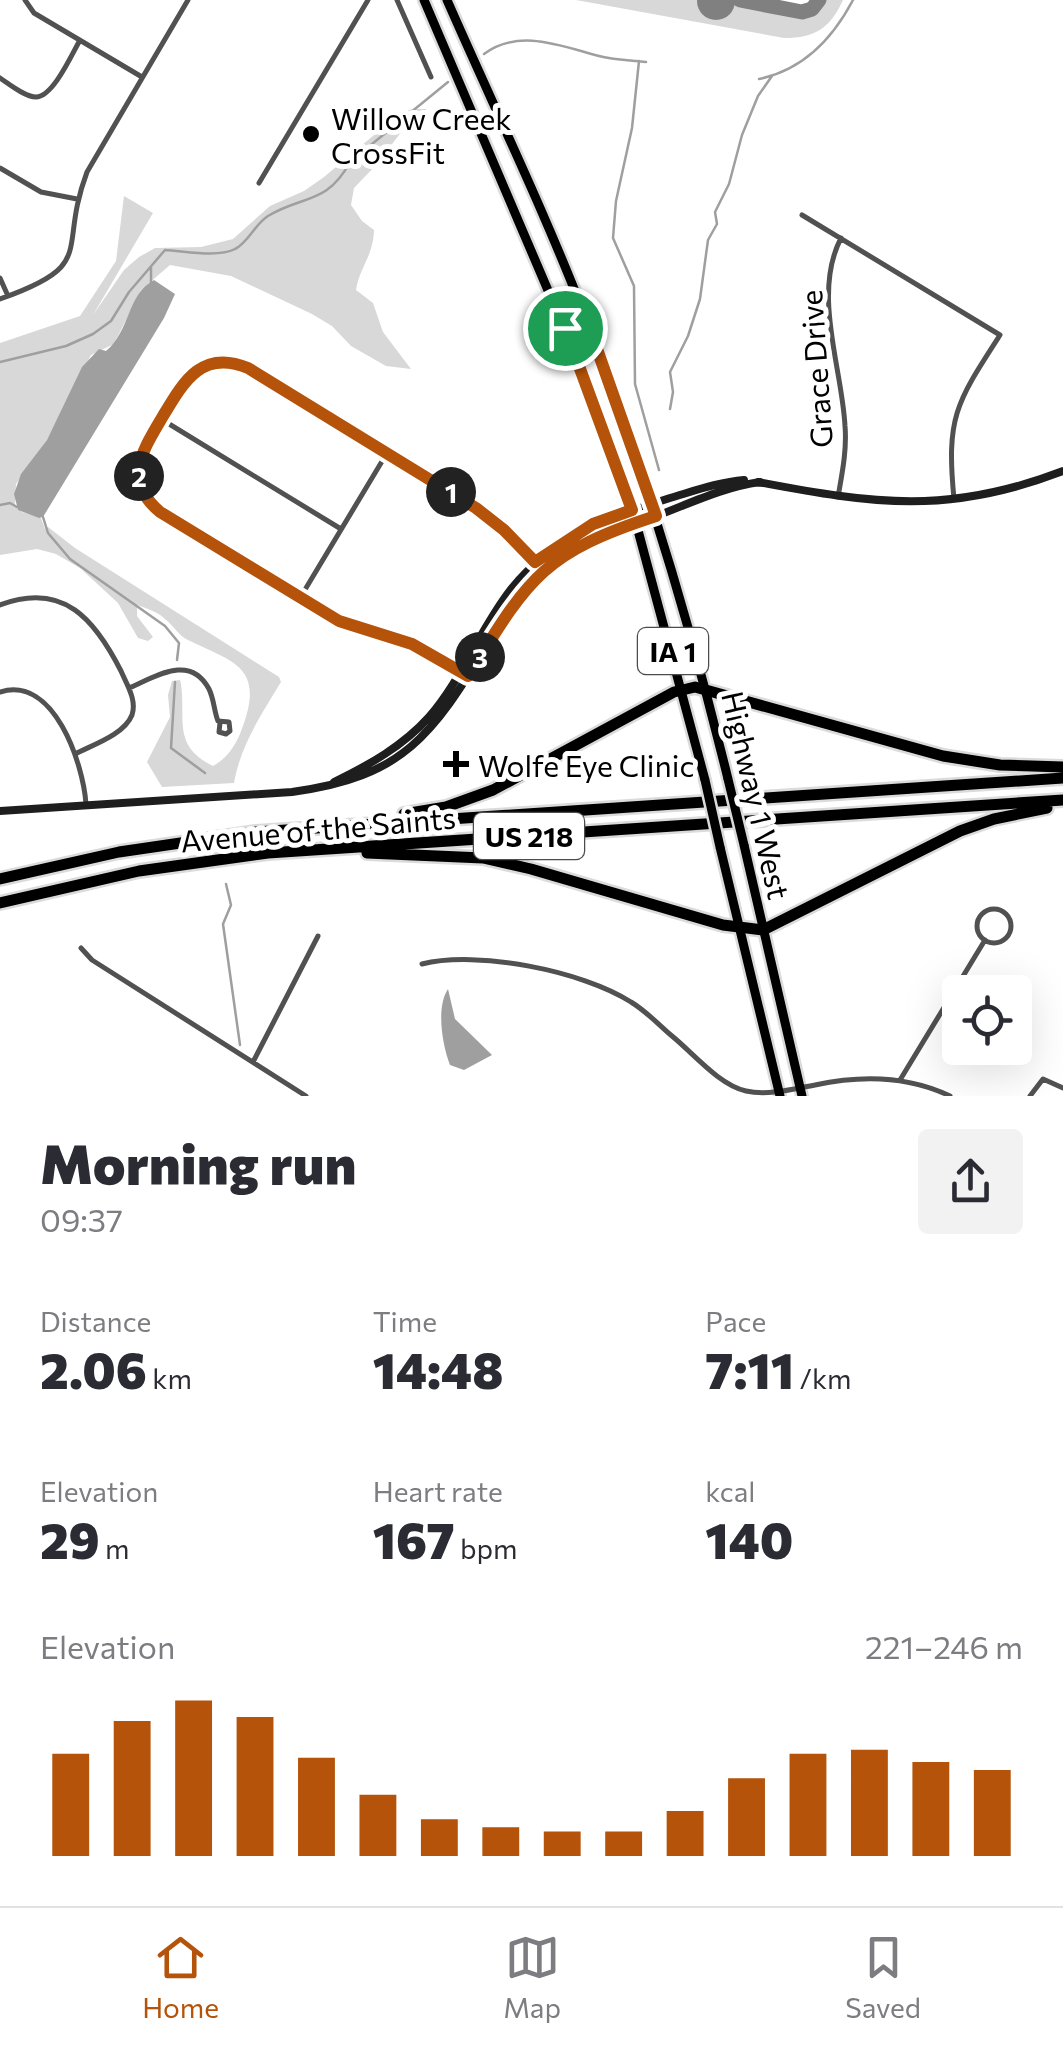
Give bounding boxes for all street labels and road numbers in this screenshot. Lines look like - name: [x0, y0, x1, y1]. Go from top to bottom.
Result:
- street label: Grace Drive: [791, 289, 839, 449]
- road number: IA 1: [638, 628, 708, 674]
- street label: Highway 1 West: [715, 687, 799, 903]
- street label: Avenue of the Saints: [179, 798, 457, 858]
- road number: US 218: [474, 813, 584, 859]

